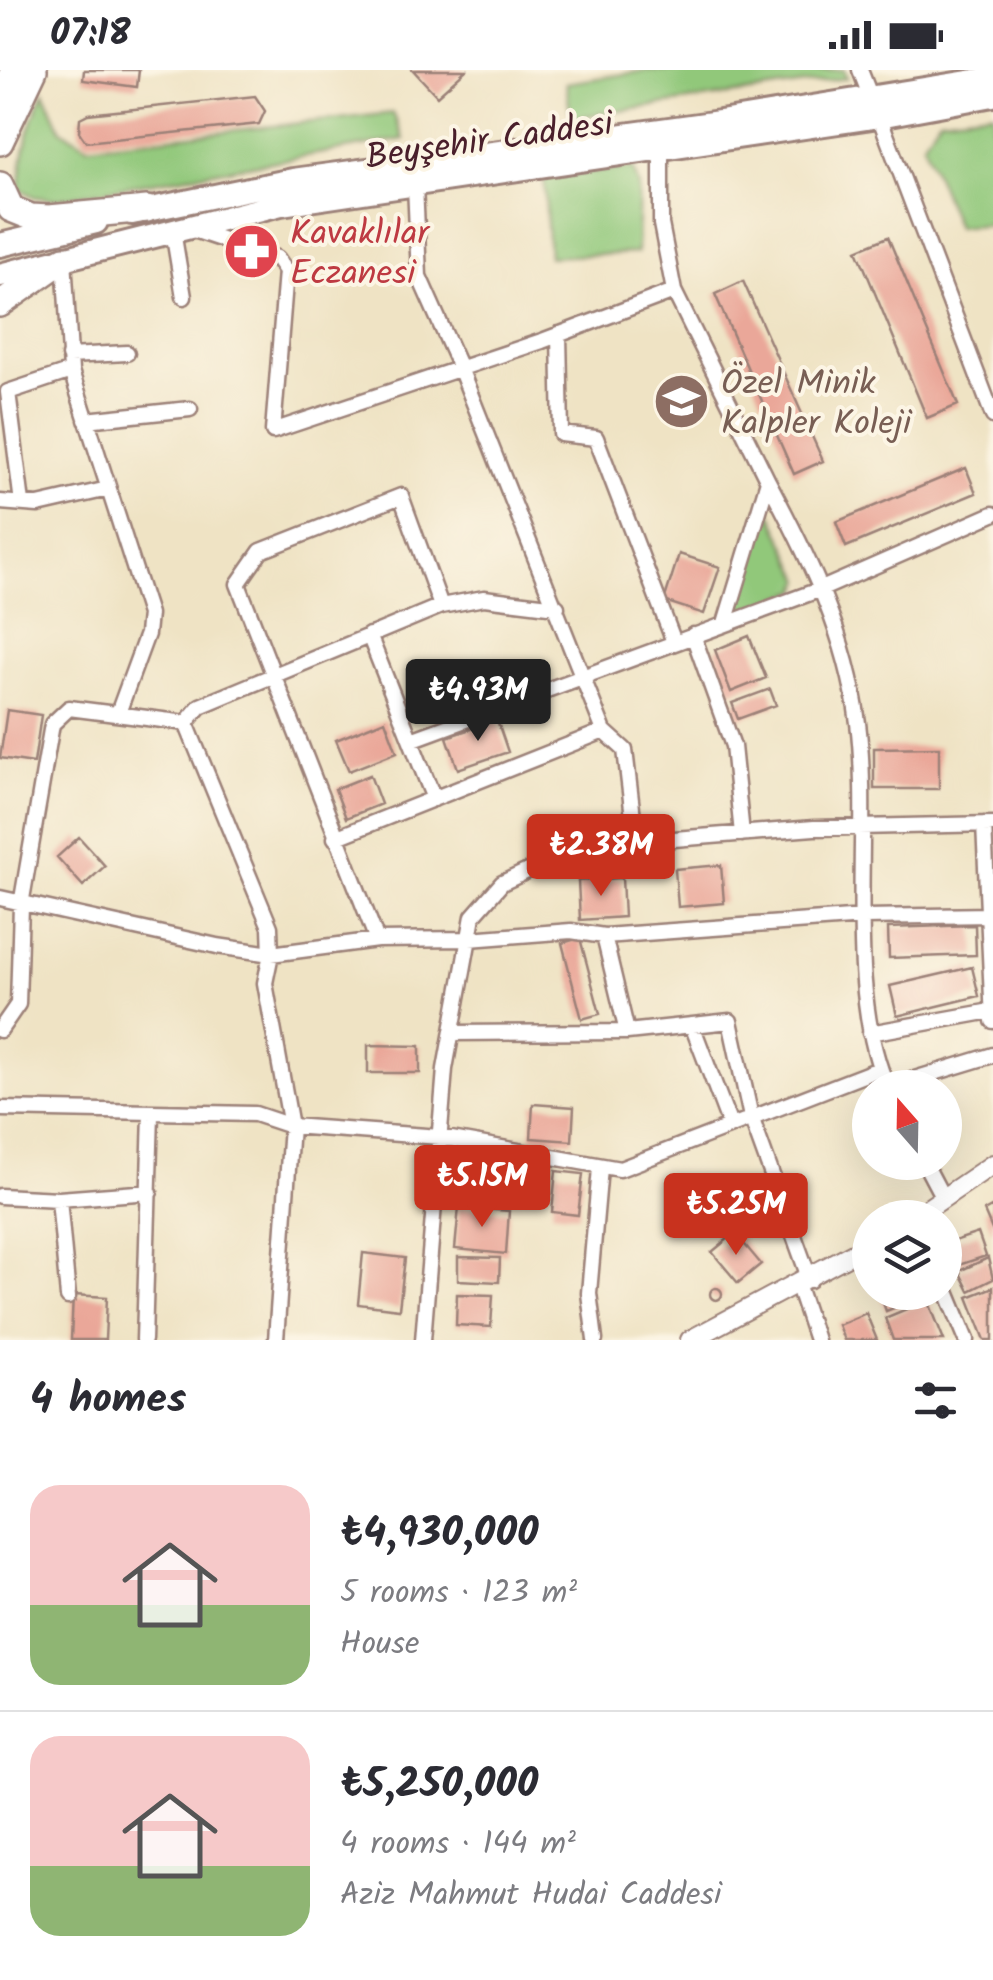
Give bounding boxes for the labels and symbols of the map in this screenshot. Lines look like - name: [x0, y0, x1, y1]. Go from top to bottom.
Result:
- street label: Beyşehir Caddesi: [362, 97, 618, 187]
- place label: Kavaklılar Eczanesi: [290, 207, 431, 303]
- pharmacy icon: Kavaklılar Eczanesi: [221, 222, 281, 282]
- place label: Özel Minik Kalpler Koleji: [721, 357, 913, 453]
- school or university icon: Özel Minik Kalpler Koleji: [652, 372, 712, 432]
- pin: ₺4.93M: [397, 659, 559, 744]
- pin: ₺2.38M: [520, 814, 682, 899]
- north arrow: [852, 1070, 962, 1180]
- pin: ₺5.15M: [401, 1145, 563, 1230]
- pin: ₺5.25M: [655, 1173, 817, 1258]

